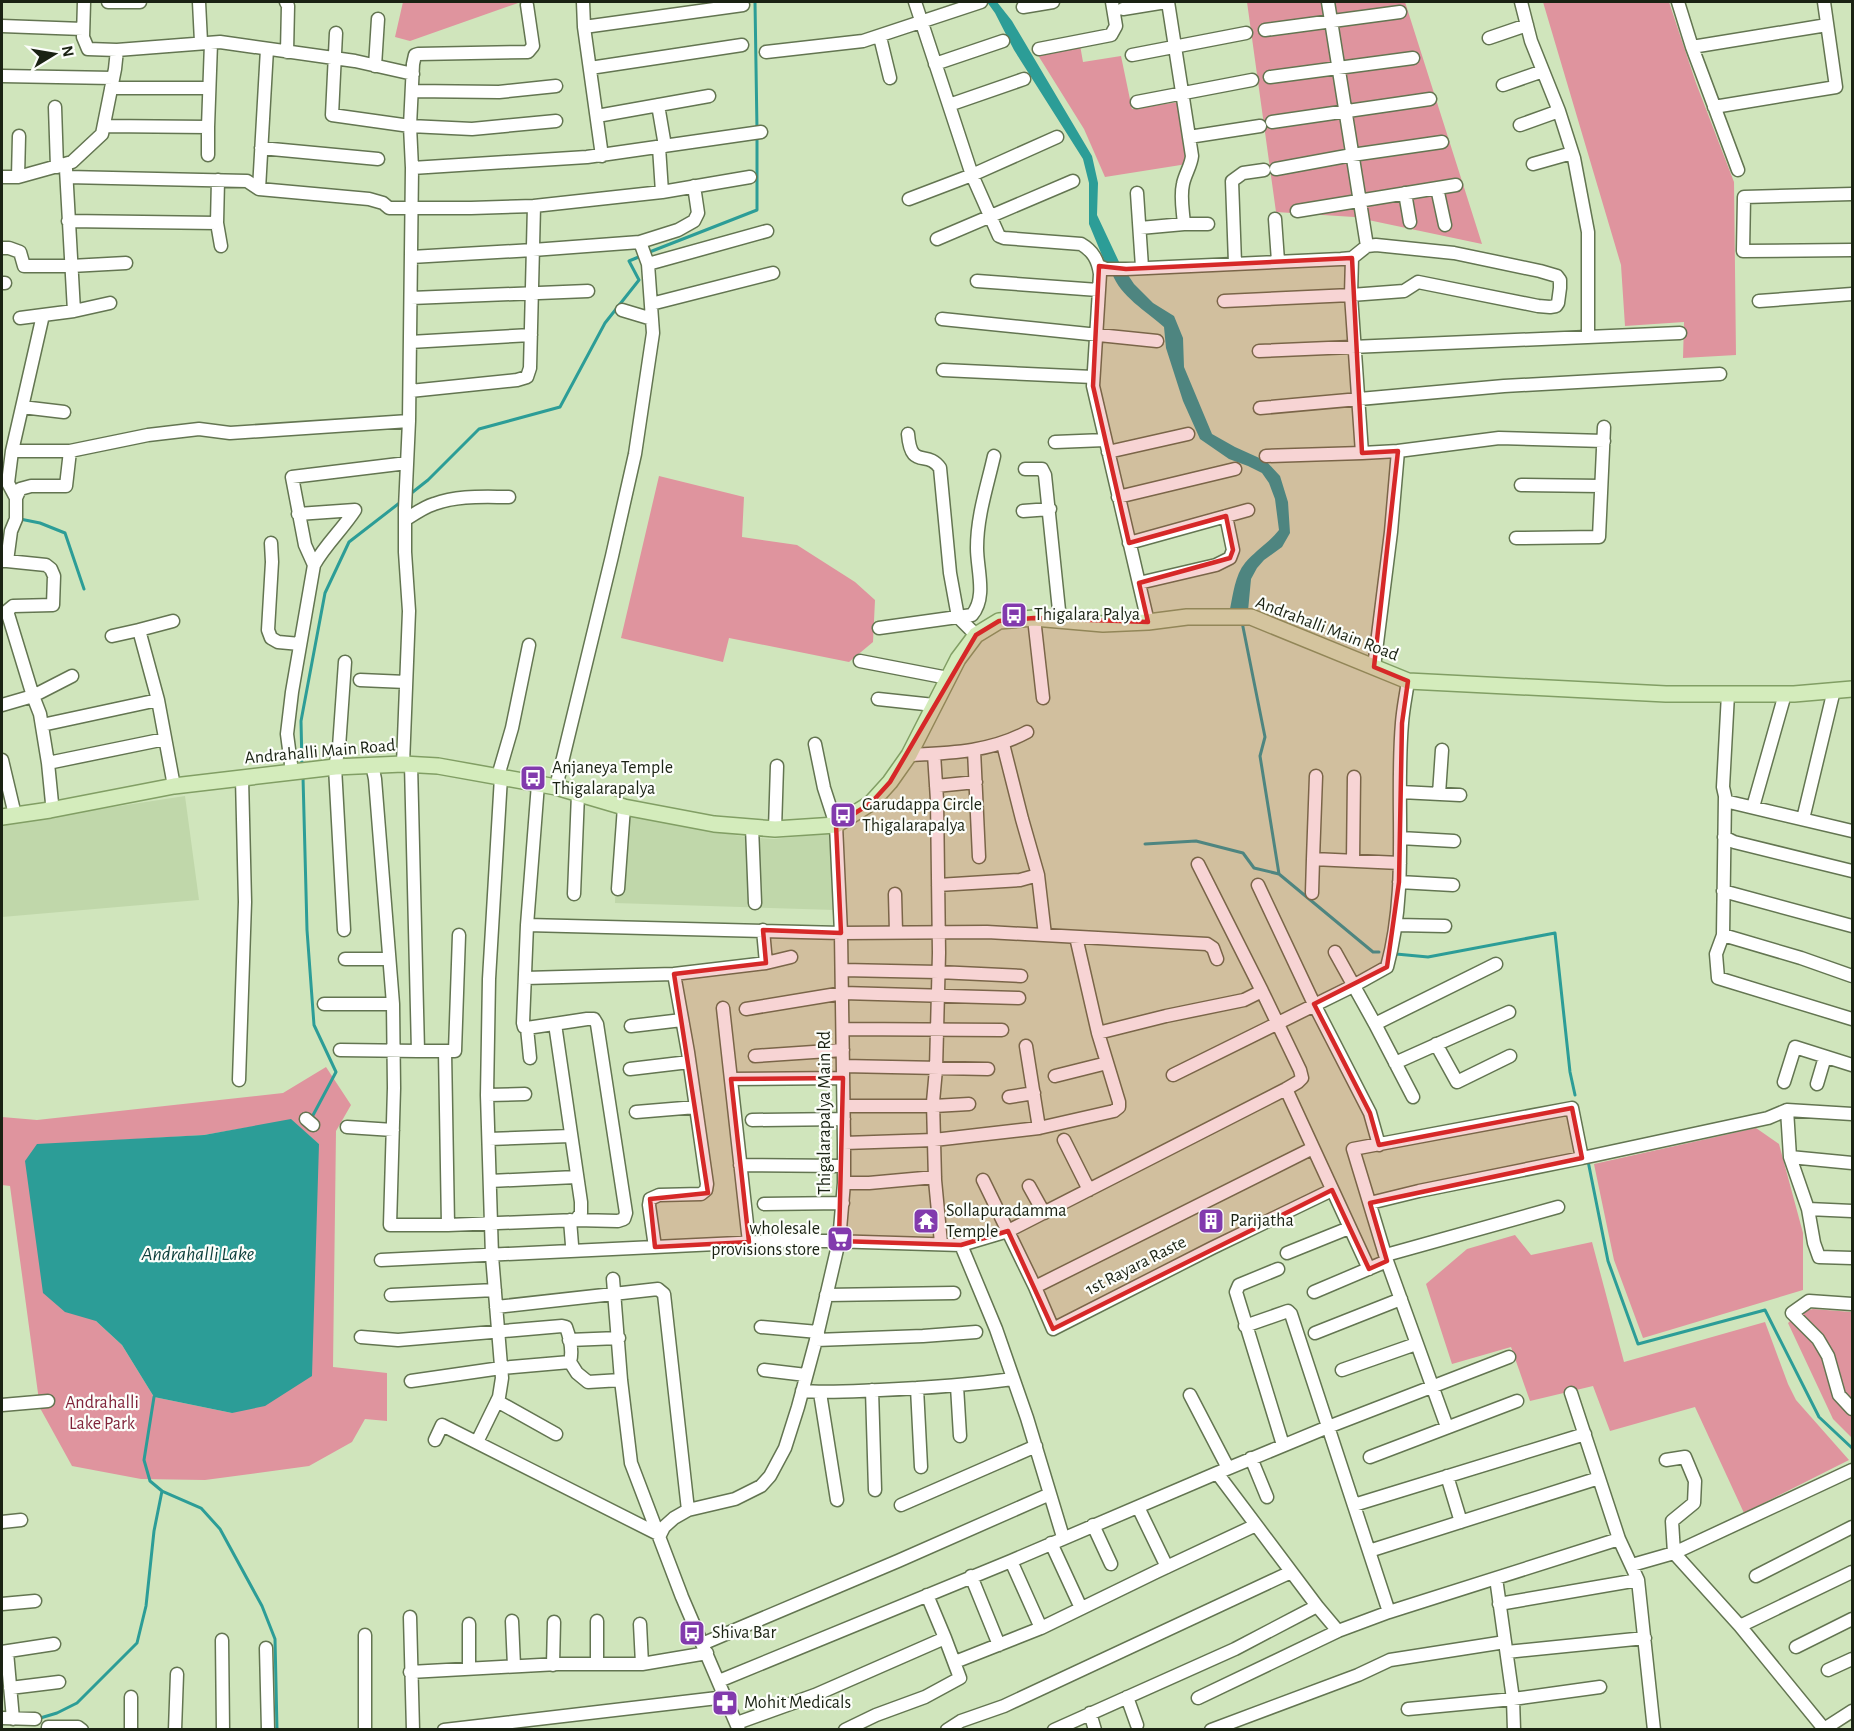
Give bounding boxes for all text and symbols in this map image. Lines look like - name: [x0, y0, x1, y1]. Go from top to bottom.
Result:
- north arrow: [24, 24, 84, 84]
- text: N: [59, 44, 77, 58]
- street label: Andrahalli Main Road: [1253, 593, 1401, 665]
- bus stop icon: Thigalara Palya: [999, 600, 1029, 630]
- place label: Thigalara Palya: [1034, 606, 1140, 624]
- street label: Andrahalli Main Road: [244, 736, 396, 768]
- place label: Anjaneya Temple Thigalarapalya: [552, 759, 673, 798]
- bus stop icon: Anjaneya Temple Thigalarapalya: [518, 763, 548, 793]
- place label: Garudappa Circle Thigalarapalya: [862, 796, 982, 835]
- bus stop icon: Garudappa Circle Thigalarapalya: [828, 800, 858, 830]
- street label: Thigalarapalya Main Rd: [816, 1031, 834, 1195]
- place label: Sollapuradamma Temple: [946, 1202, 1067, 1241]
- temple icon: Sollapuradamma Temple: [911, 1206, 941, 1236]
- building icon: Parijatha: [1196, 1206, 1226, 1236]
- place label: Parijatha: [1230, 1212, 1294, 1230]
- place label: wholesale provisions store: [711, 1220, 820, 1259]
- supermarket icon: wholesale provisions store: [825, 1224, 855, 1254]
- street label: 1st Rayara Raste: [1083, 1233, 1189, 1299]
- water label: Andrahalli Lake: [141, 1244, 255, 1264]
- park label: Andrahalli Lake Park: [65, 1394, 139, 1433]
- bus stop icon: Shiva Bar: [677, 1618, 707, 1648]
- place label: Shiva Bar: [712, 1624, 776, 1642]
- pharmacy icon: Mohit Medicals: [710, 1688, 740, 1718]
- place label: Mohit Medicals: [744, 1694, 851, 1712]

